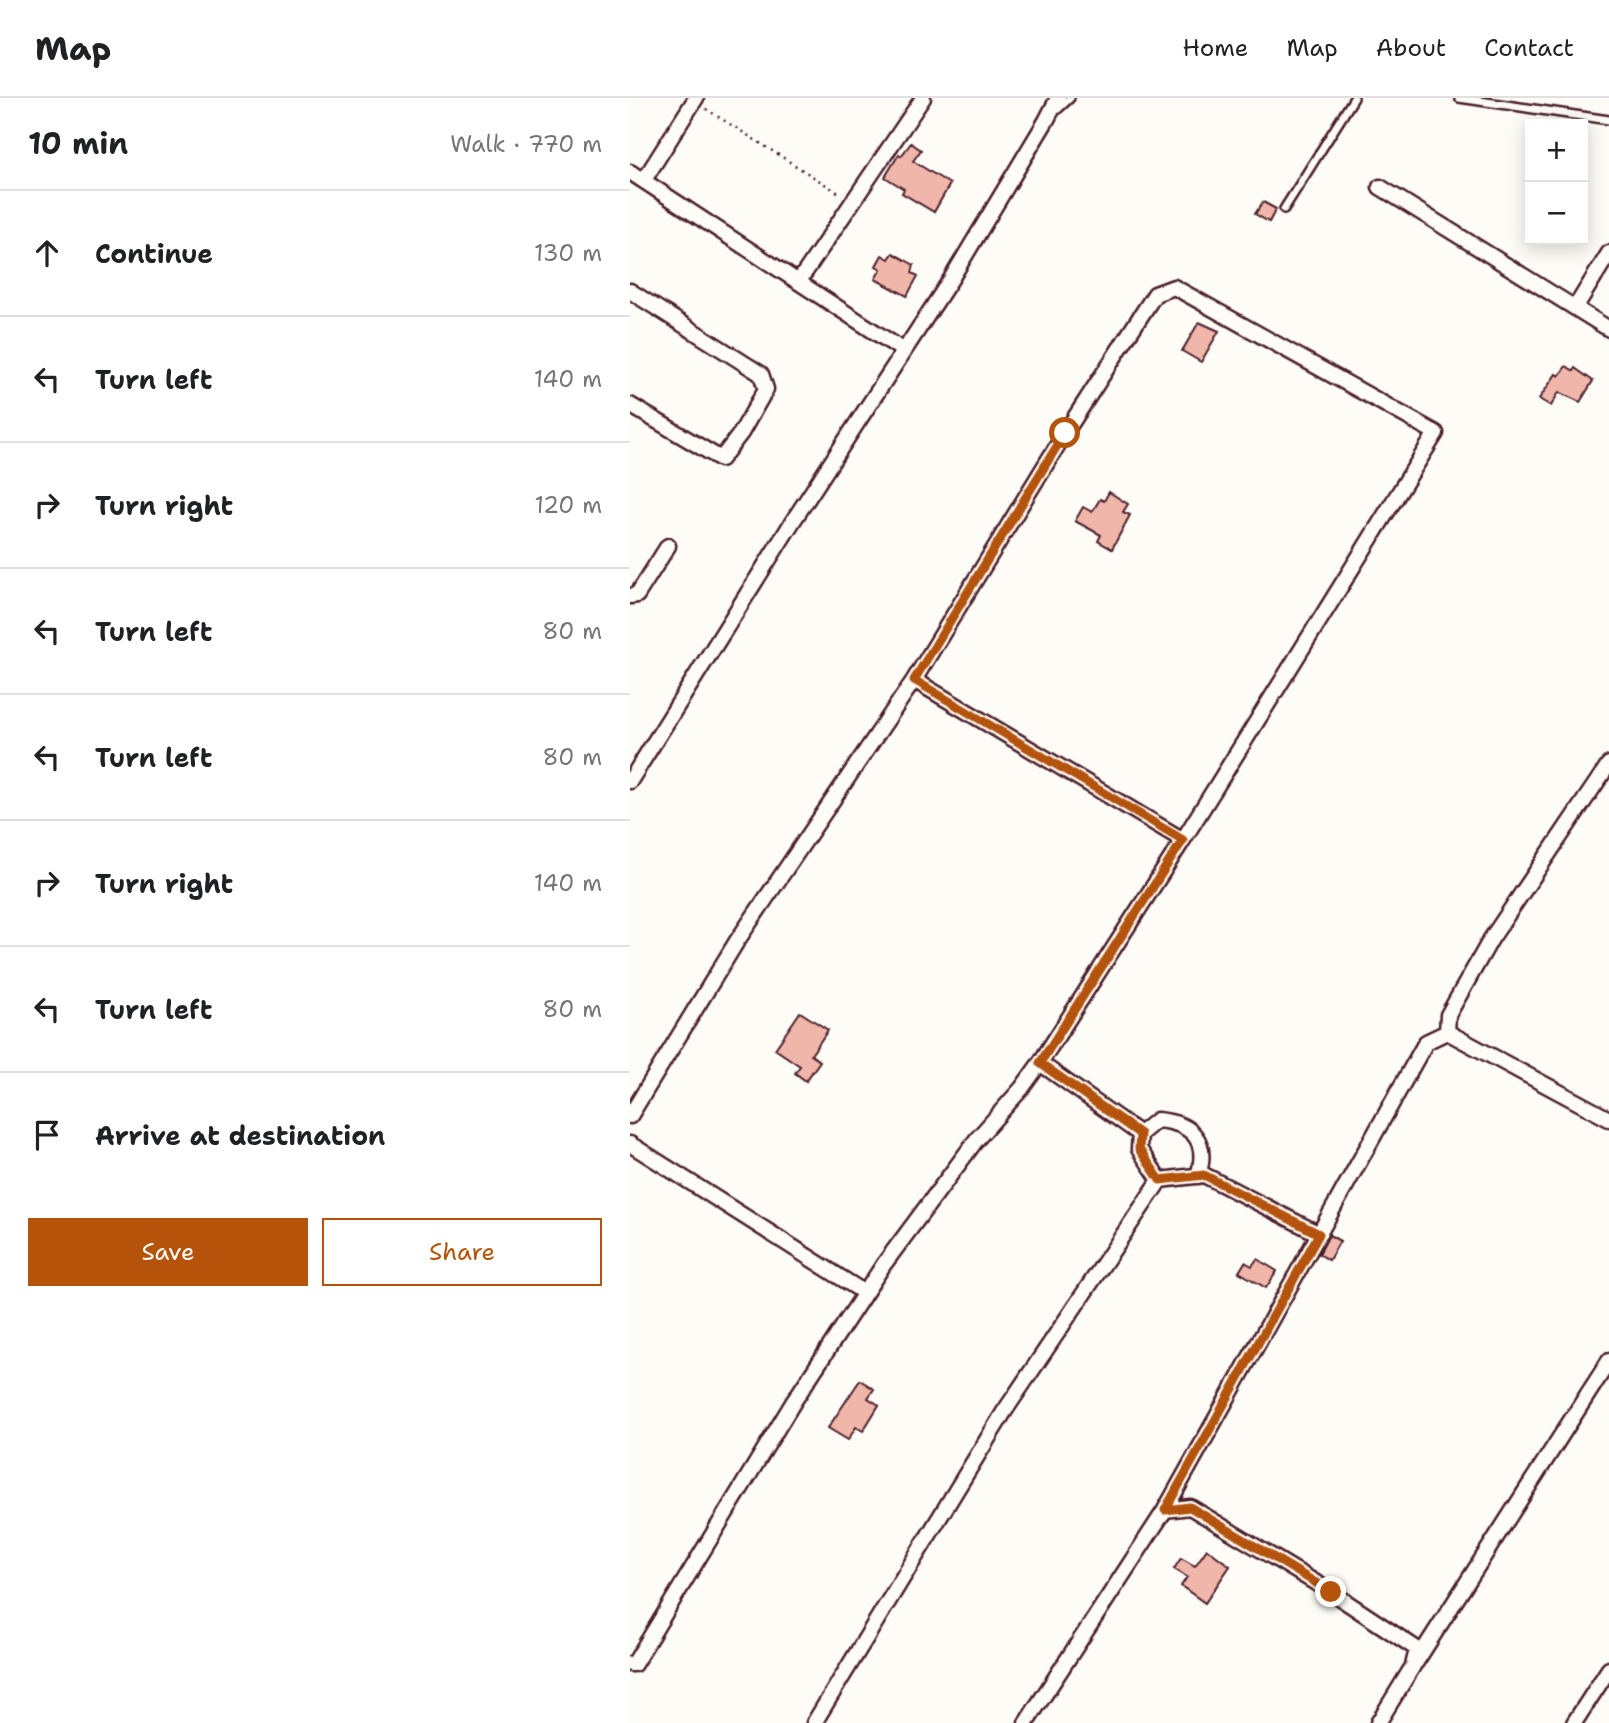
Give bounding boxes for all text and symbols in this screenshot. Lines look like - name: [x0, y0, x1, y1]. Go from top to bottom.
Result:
- text: Map: [35, 26, 111, 71]
- text: Home: [1182, 32, 1248, 64]
- text: Map: [1286, 32, 1338, 64]
- text: About: [1376, 32, 1446, 64]
- text: Contact: [1484, 32, 1574, 64]
- map controls: [1525, 119, 1588, 245]
- button: +: [1525, 119, 1588, 182]
- text: 10 min: [28, 123, 128, 164]
- text: Walk · 770 m: [450, 129, 602, 159]
- button: −: [1525, 182, 1588, 245]
- icon: ahead: [28, 234, 66, 272]
- text: Continue: [95, 236, 213, 271]
- text: 130 m: [534, 238, 602, 268]
- icon: left: [28, 360, 66, 398]
- text: Turn left: [95, 362, 212, 397]
- text: 140 m: [534, 364, 602, 394]
- route start: [1049, 417, 1080, 448]
- icon: right: [28, 486, 66, 524]
- text: Turn right: [95, 488, 233, 523]
- text: 120 m: [534, 490, 602, 520]
- icon: left: [28, 612, 66, 650]
- text: Turn left: [95, 614, 212, 649]
- text: 80 m: [543, 616, 602, 646]
- icon: left: [28, 738, 66, 776]
- text: Turn left: [95, 740, 212, 775]
- text: 80 m: [543, 742, 602, 772]
- icon: right: [28, 864, 66, 902]
- text: Turn right: [95, 866, 233, 901]
- text: 140 m: [534, 868, 602, 898]
- icon: left: [28, 990, 66, 1028]
- text: Turn left: [95, 992, 212, 1027]
- text: 80 m: [543, 994, 602, 1024]
- icon: arrive: [28, 1116, 66, 1154]
- text: Arrive at destination: [95, 1118, 385, 1153]
- button: Save: [28, 1218, 308, 1286]
- button: Share: [322, 1218, 602, 1286]
- route end: [1315, 1576, 1346, 1607]

